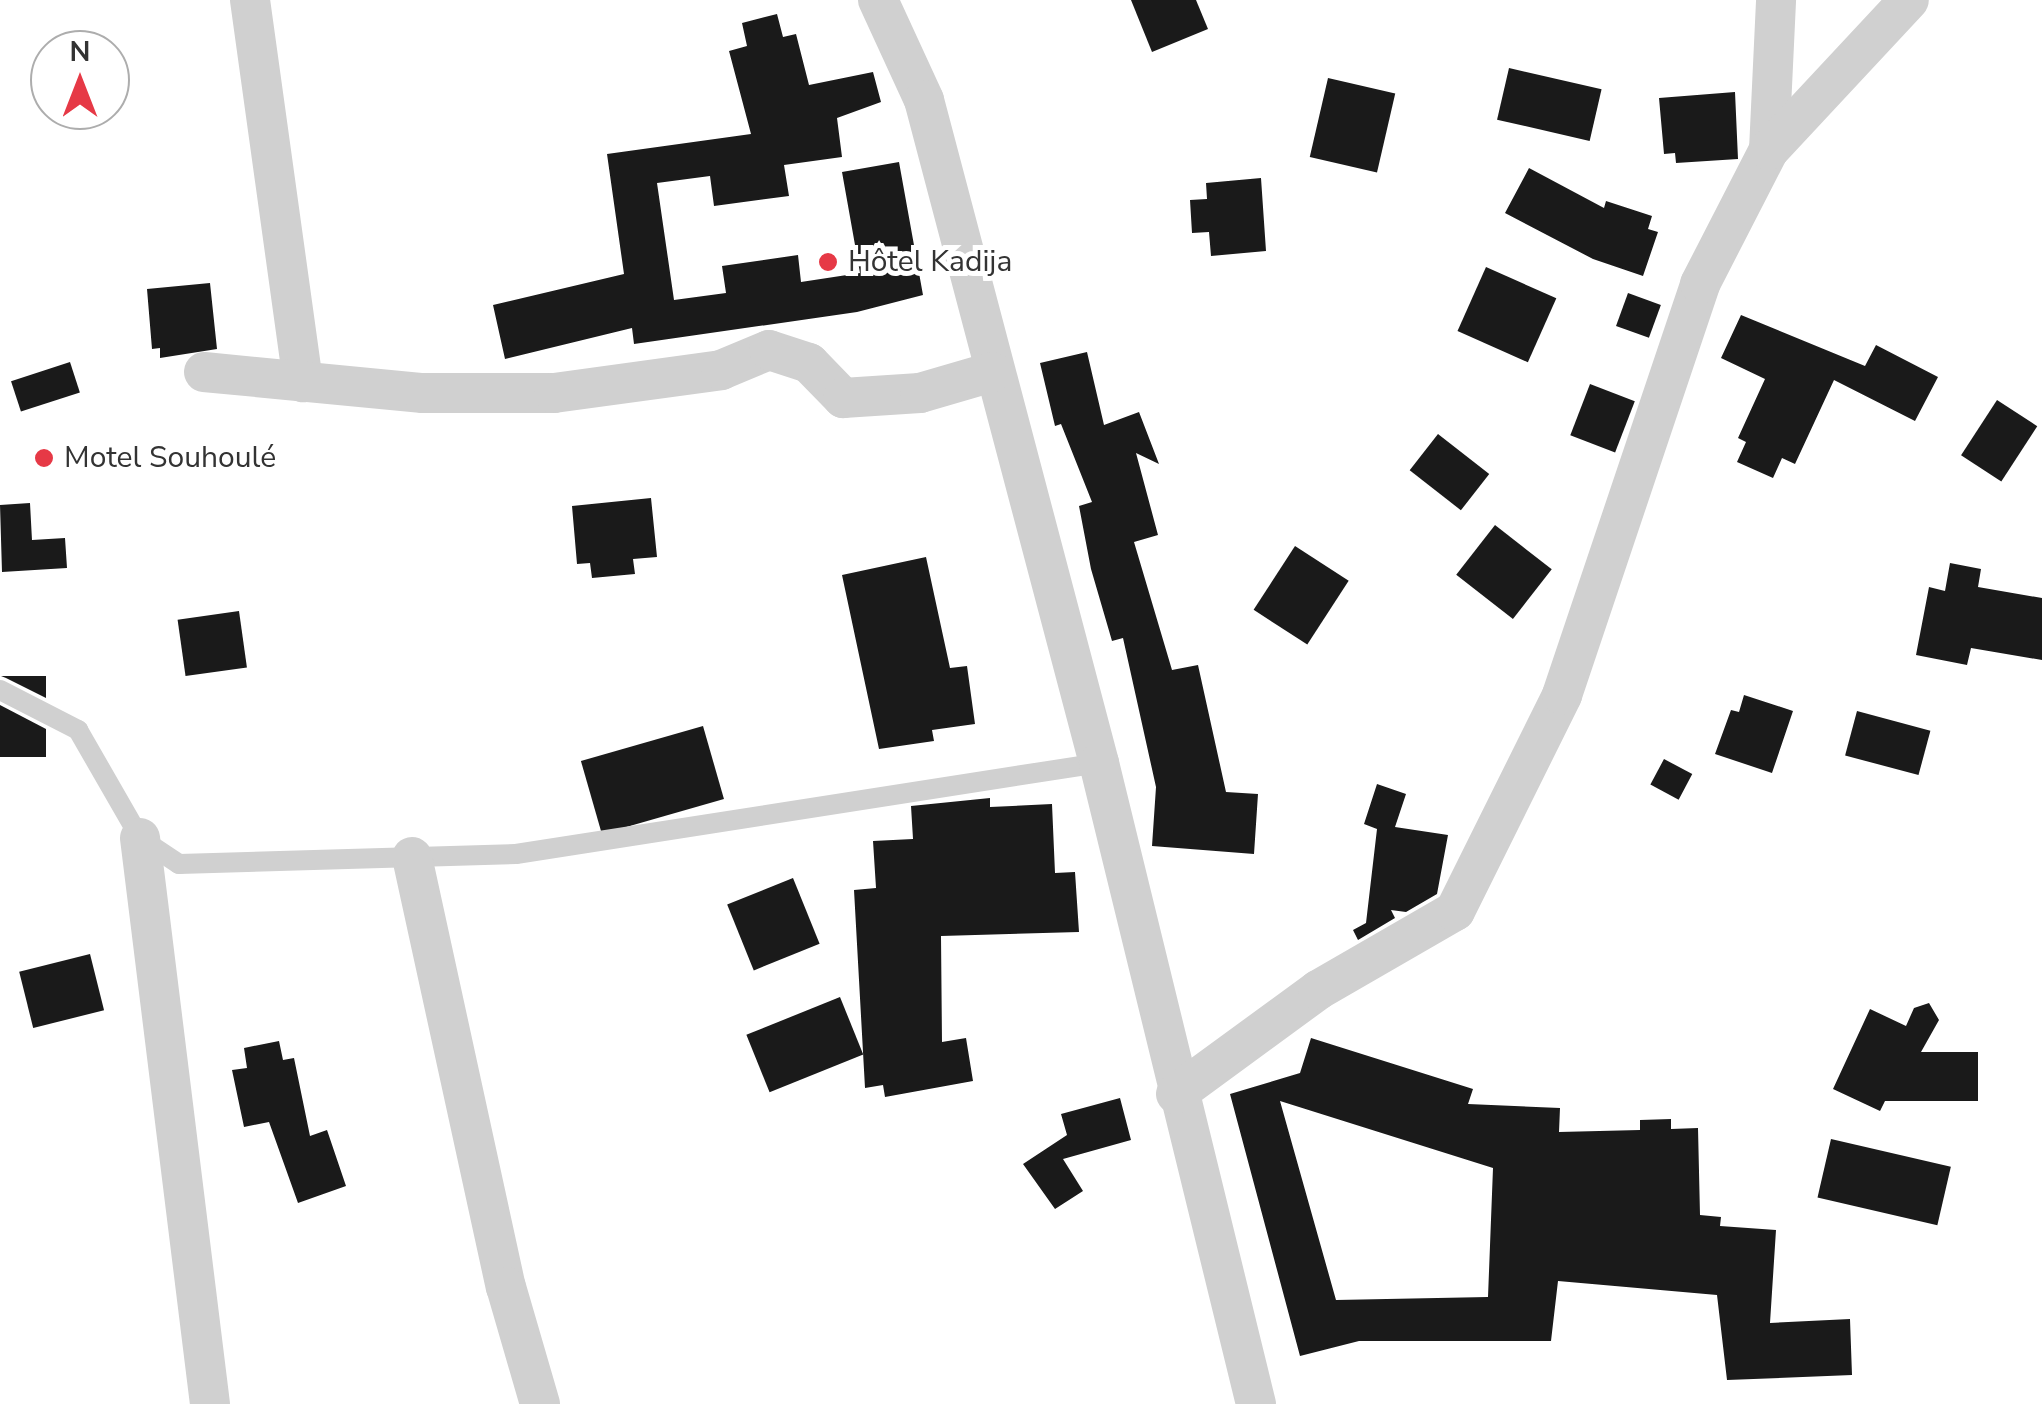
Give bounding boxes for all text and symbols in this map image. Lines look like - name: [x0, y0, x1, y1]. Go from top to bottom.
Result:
- north arrow: [30, 30, 130, 130]
- text: N: [70, 33, 90, 71]
- place label: Hôtel Kadija: [848, 244, 1012, 280]
- marker: Hôtel Kadija: [817, 251, 839, 273]
- place label: Motel Souhoulé: [64, 440, 276, 476]
- marker: Motel Souhoulé: [33, 447, 55, 469]

